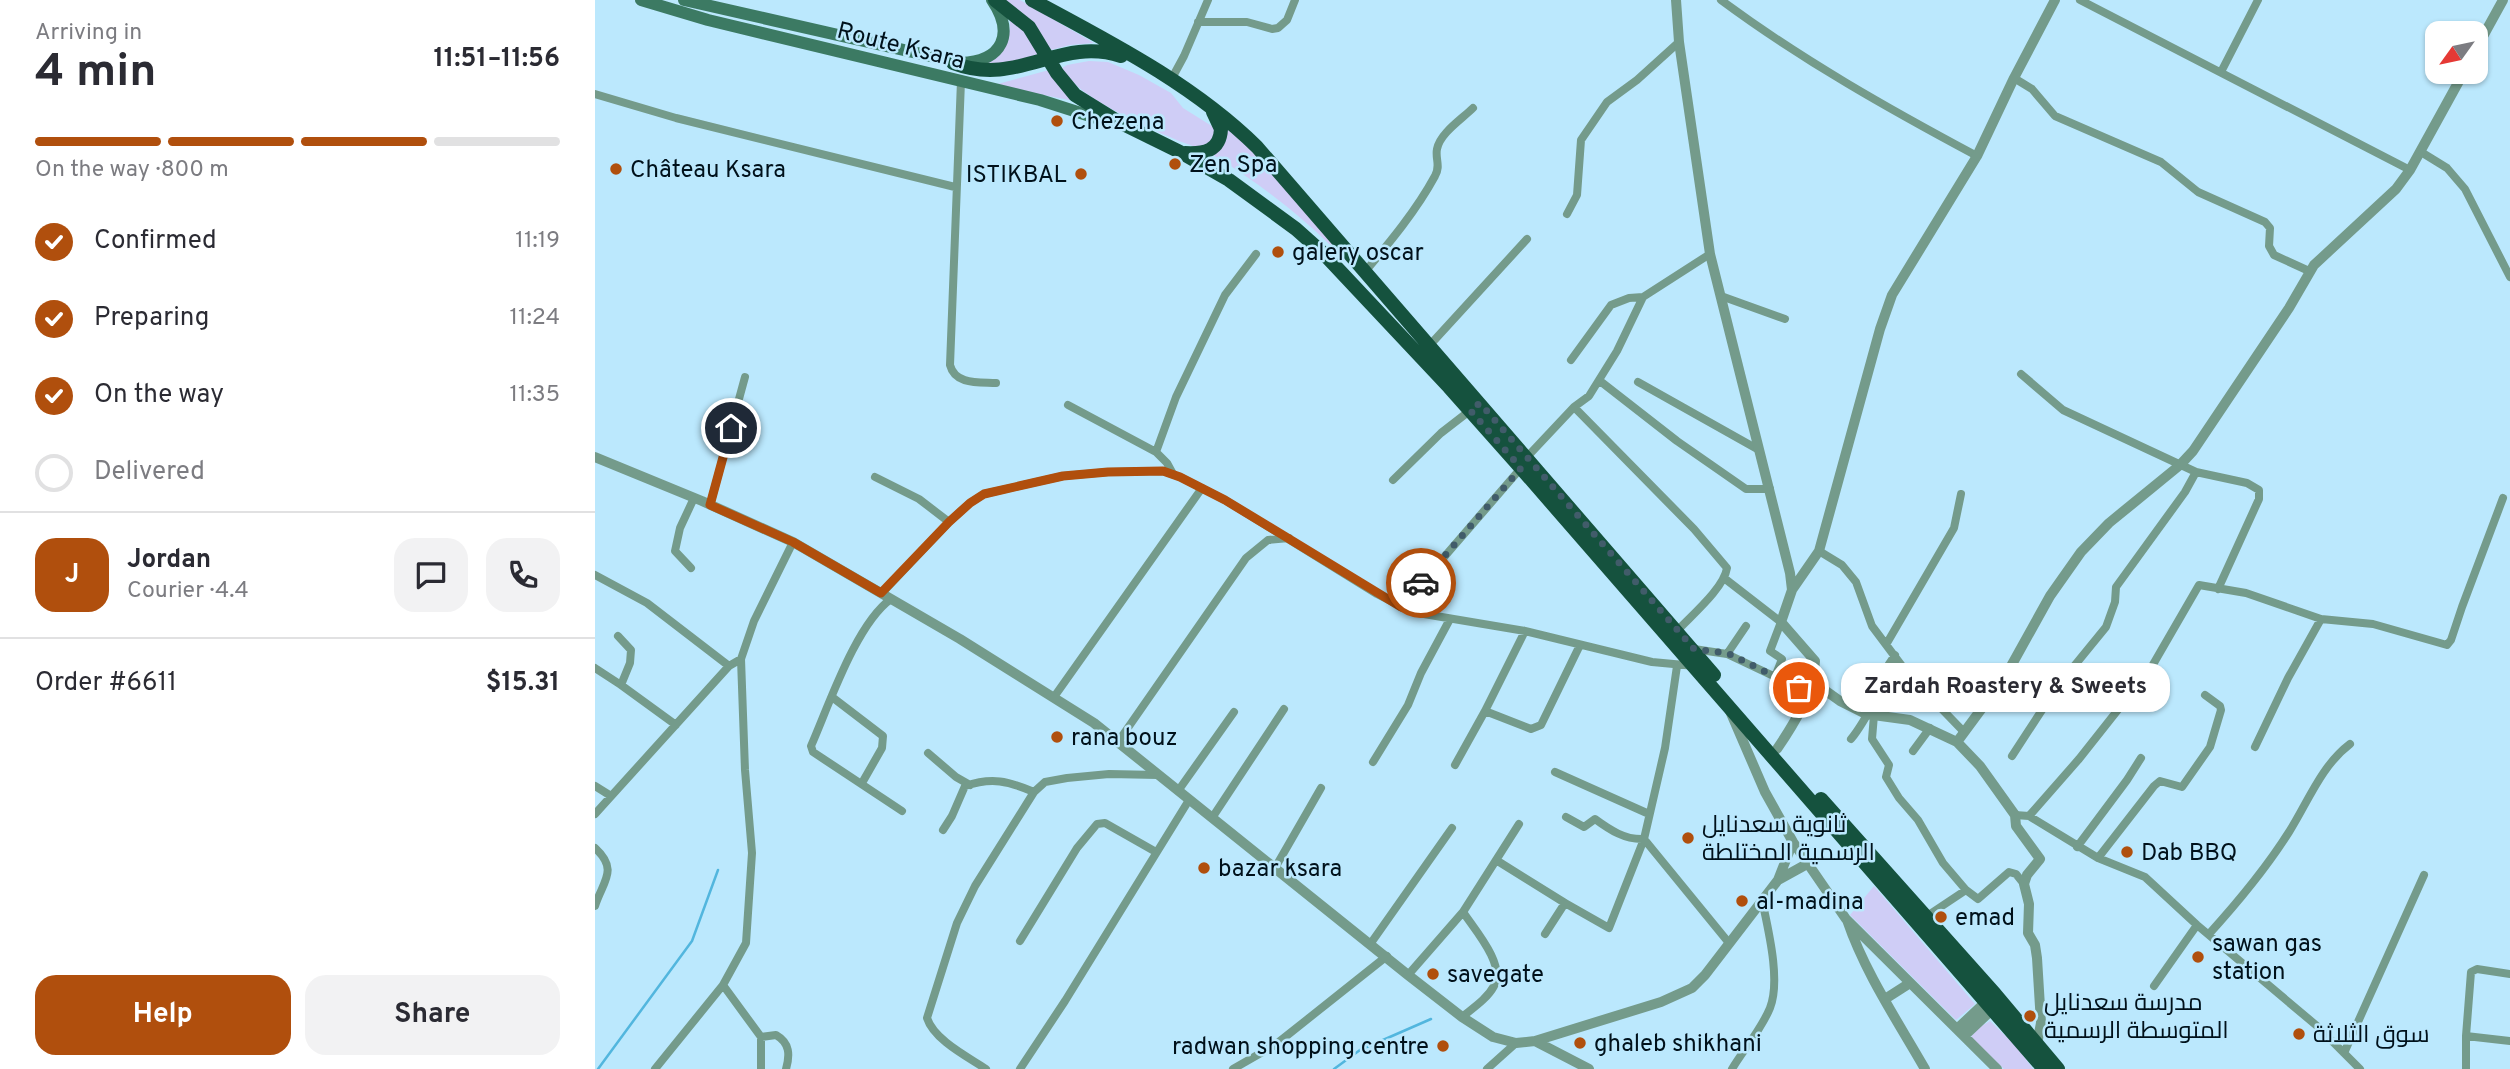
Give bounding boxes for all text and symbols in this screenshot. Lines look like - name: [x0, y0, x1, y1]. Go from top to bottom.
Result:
- street label: Route Ksara: [834, 17, 967, 77]
- text: Arriving in: [35, 19, 142, 48]
- north arrow: [2425, 21, 2489, 84]
- map controls: [2425, 21, 2488, 84]
- text: 11:51–11:56: [433, 43, 560, 76]
- text: 4 min: [35, 44, 157, 103]
- place label: Chezena: [1071, 108, 1164, 138]
- marker: Chezena: [1049, 113, 1065, 129]
- place label: Zen Spa: [1189, 151, 1277, 181]
- text: On the way · 800 m: [35, 156, 229, 185]
- place label: Château Ksara: [630, 156, 786, 186]
- marker: Zen Spa: [1167, 156, 1183, 172]
- marker: Château Ksara: [608, 161, 624, 177]
- place label: ISTIKBAL: [966, 161, 1067, 191]
- marker: ISTIKBAL: [1073, 166, 1089, 182]
- icon: check: [35, 223, 73, 261]
- text: Confirmed: [94, 225, 217, 258]
- text: 11:19: [515, 227, 560, 256]
- place label: galery oscar: [1292, 239, 1424, 269]
- marker: galery oscar: [1270, 244, 1286, 260]
- icon: check: [35, 300, 73, 338]
- text: Preparing: [94, 302, 209, 335]
- text: 11:24: [510, 304, 560, 333]
- icon: check: [35, 377, 73, 415]
- text: On the way: [94, 379, 224, 412]
- text: 11:35: [510, 381, 560, 410]
- pin: [701, 398, 761, 458]
- icon: home: [712, 409, 750, 447]
- text: Delivered: [94, 456, 205, 489]
- button: chat: [394, 538, 468, 612]
- button: phone: [486, 538, 560, 612]
- text: Jordan: [127, 544, 211, 577]
- courier: [1386, 548, 1456, 618]
- text: J: [65, 559, 79, 592]
- icon: car: [1402, 564, 1440, 602]
- text: Courier · 4.4: [127, 577, 249, 606]
- pin: [1769, 658, 1829, 718]
- callout: Zardah Roastery & Sweets: [1841, 664, 2170, 712]
- text: Order #6611: [35, 667, 177, 700]
- text: $15.31: [486, 667, 560, 700]
- icon: bag: [1780, 669, 1818, 707]
- text: Zardah Roastery & Sweets: [1864, 673, 2147, 702]
- place label: rana bouz: [1071, 724, 1178, 754]
- marker: rana bouz: [1049, 729, 1065, 745]
- place label: ثانوية سعدنايل الرسمية المختلطة: [1702, 811, 1875, 869]
- marker: ثانوية سعدنايل الرسمية المختلطة: [1680, 830, 1696, 846]
- place label: Dab BBQ: [2141, 839, 2237, 869]
- marker: Dab BBQ: [2119, 844, 2135, 860]
- place label: bazar ksara: [1218, 855, 1342, 885]
- marker: bazar ksara: [1196, 860, 1212, 876]
- place label: al-madina: [1756, 888, 1864, 918]
- marker: al-madina: [1734, 893, 1750, 909]
- place label: emad: [1955, 904, 2015, 934]
- marker: emad: [1933, 909, 1949, 925]
- place label: sawan gas station: [2212, 930, 2322, 988]
- marker: sawan gas station: [2190, 949, 2206, 965]
- place label: savegate: [1447, 961, 1544, 991]
- marker: savegate: [1425, 966, 1441, 982]
- button: Help: [35, 975, 291, 1055]
- button: Share: [305, 975, 560, 1055]
- place label: مدرسة سعدنايل المتوسطة الرسمية: [2044, 989, 2229, 1047]
- marker: مدرسة سعدنايل المتوسطة الرسمية: [2022, 1008, 2038, 1024]
- place label: سوق الثلاثة: [2313, 1021, 2430, 1051]
- marker: سوق الثلاثة: [2291, 1026, 2307, 1042]
- place label: ghaleb shikhani: [1594, 1030, 1762, 1060]
- place label: radwan shopping centre: [1172, 1033, 1429, 1063]
- marker: ghaleb shikhani: [1572, 1035, 1588, 1051]
- marker: radwan shopping centre: [1435, 1038, 1451, 1054]

